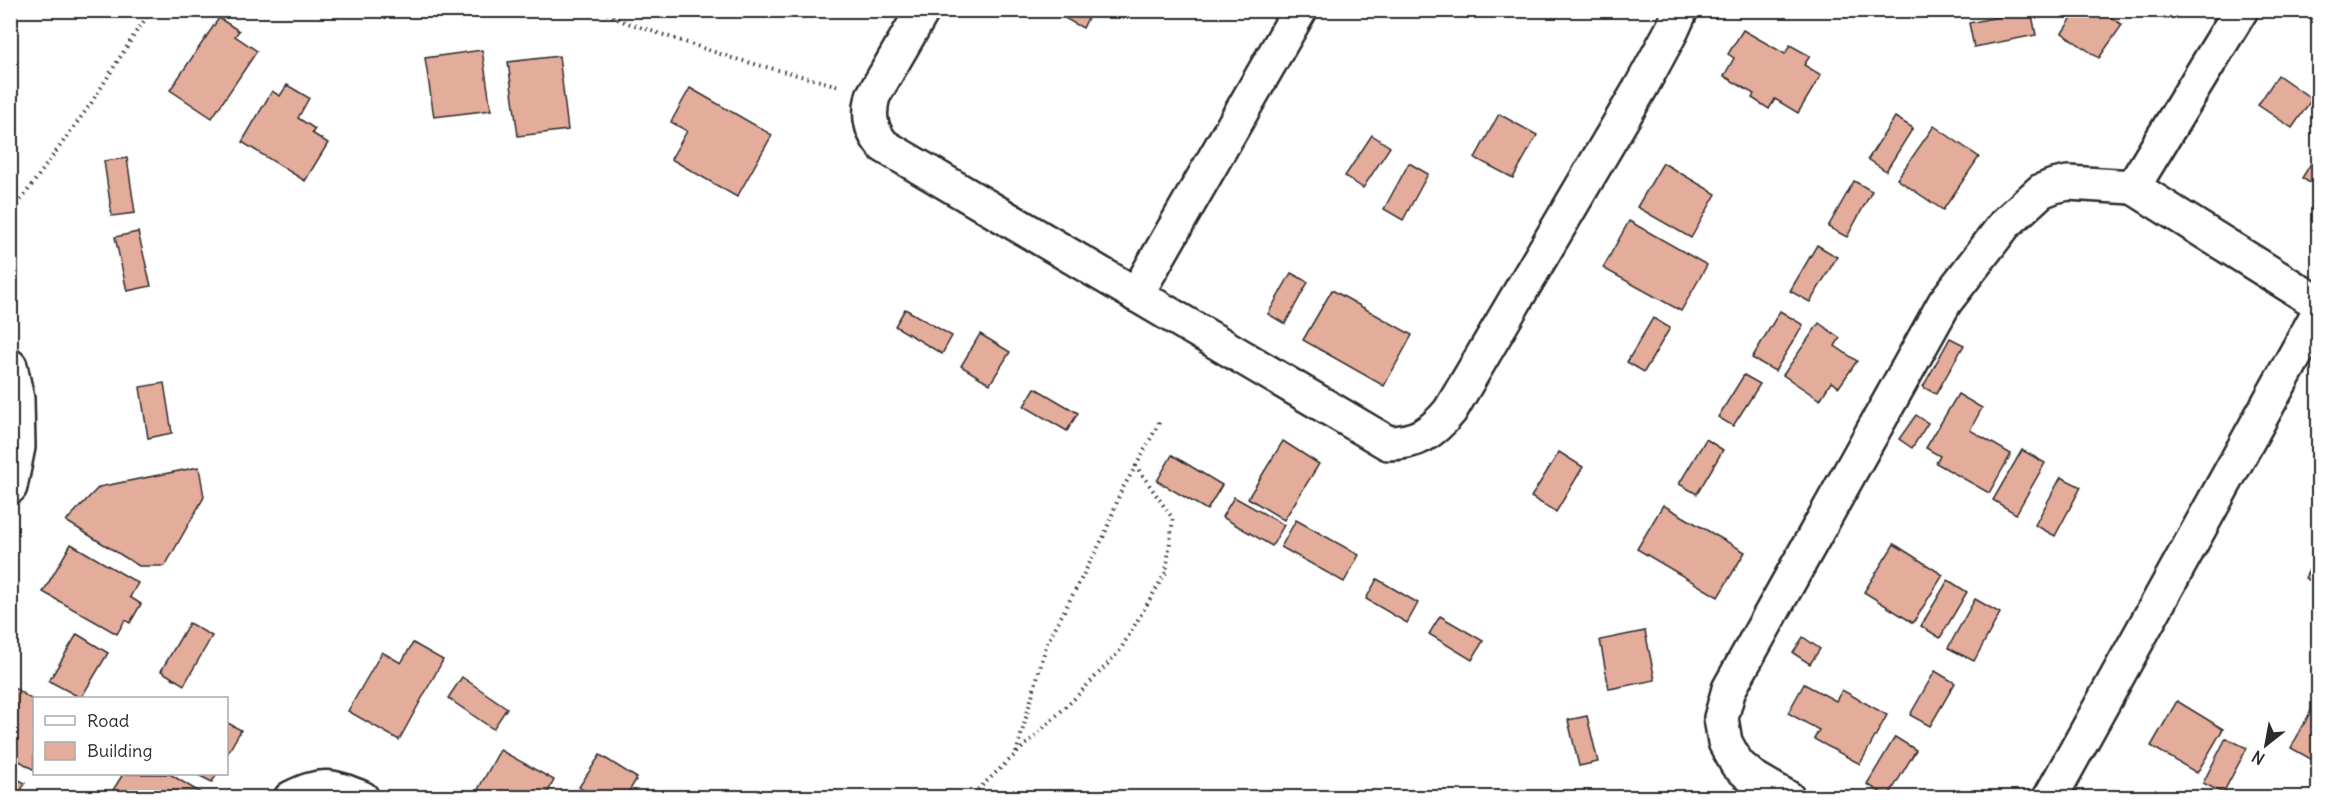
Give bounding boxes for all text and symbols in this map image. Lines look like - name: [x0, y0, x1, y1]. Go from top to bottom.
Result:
- legend: [33, 697, 228, 775]
- text: Road: [87, 709, 130, 732]
- north arrow: [2236, 715, 2296, 775]
- text: Building: [87, 739, 152, 762]
- text: N: [2248, 746, 2268, 769]

